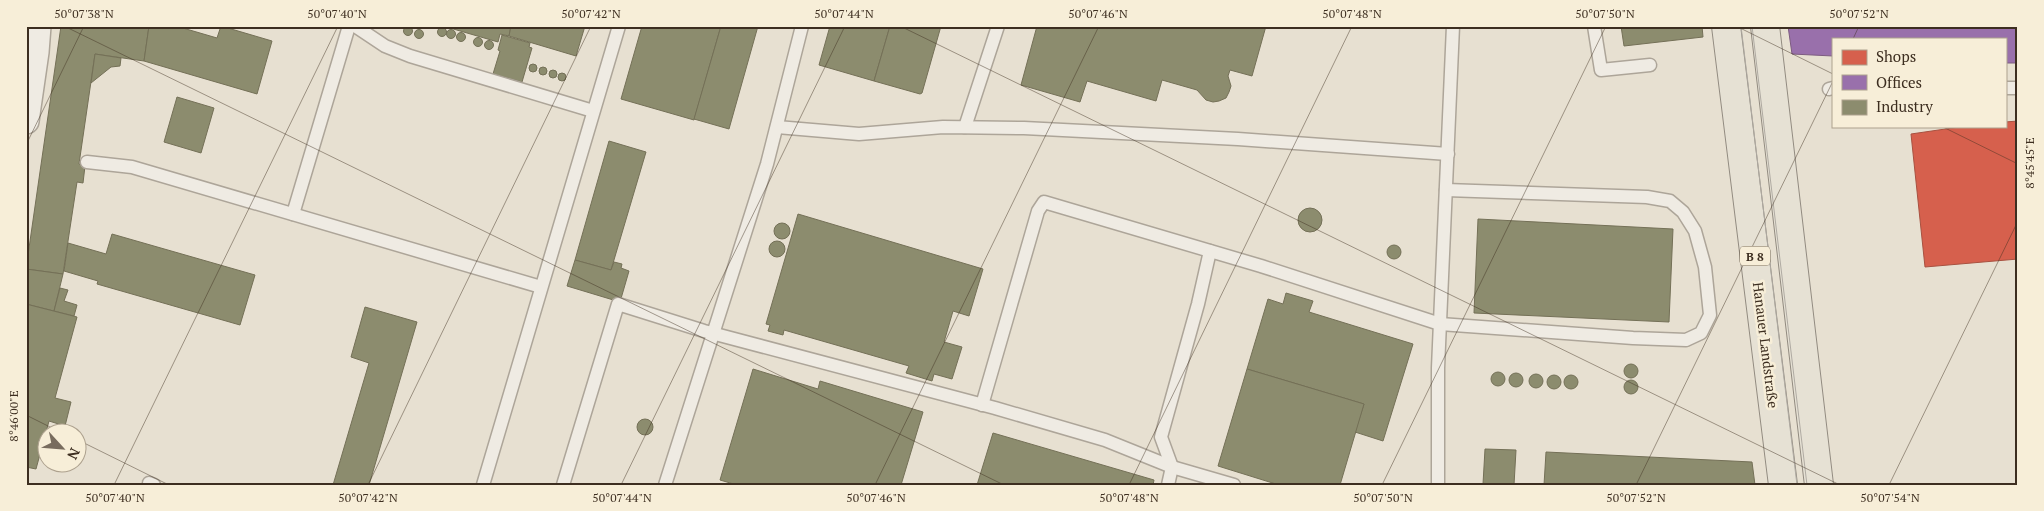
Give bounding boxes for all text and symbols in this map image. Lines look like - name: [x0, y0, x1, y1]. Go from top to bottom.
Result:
- text: 50°07'38"N: [54, 6, 114, 21]
- text: 50°07'40"N: [307, 6, 367, 21]
- text: 50°07'42"N: [561, 6, 621, 21]
- text: 50°07'44"N: [814, 6, 874, 21]
- text: 50°07'46"N: [1068, 6, 1128, 21]
- text: 50°07'48"N: [1322, 6, 1382, 21]
- text: 50°07'50"N: [1575, 6, 1635, 21]
- text: 50°07'52"N: [1829, 6, 1889, 21]
- legend: [1832, 38, 2006, 128]
- text: Shops: [1876, 46, 1916, 66]
- text: Offices: [1876, 72, 1922, 92]
- text: Industry: [1876, 96, 1933, 116]
- text: 8°45'45"E: [2022, 137, 2037, 189]
- road number: B 8: [1740, 247, 1770, 266]
- street label: Hanauer Landstraße: [1749, 281, 1783, 409]
- text: 8°46'00"E: [6, 390, 21, 442]
- north arrow: [38, 424, 88, 474]
- text: N: [63, 445, 85, 463]
- text: 50°07'40"N: [85, 490, 145, 505]
- text: 50°07'42"N: [338, 490, 398, 505]
- text: 50°07'44"N: [592, 490, 652, 505]
- text: 50°07'46"N: [846, 490, 906, 505]
- text: 50°07'48"N: [1099, 490, 1159, 505]
- text: 50°07'50"N: [1353, 490, 1413, 505]
- text: 50°07'52"N: [1606, 490, 1666, 505]
- text: 50°07'54"N: [1860, 490, 1920, 505]

